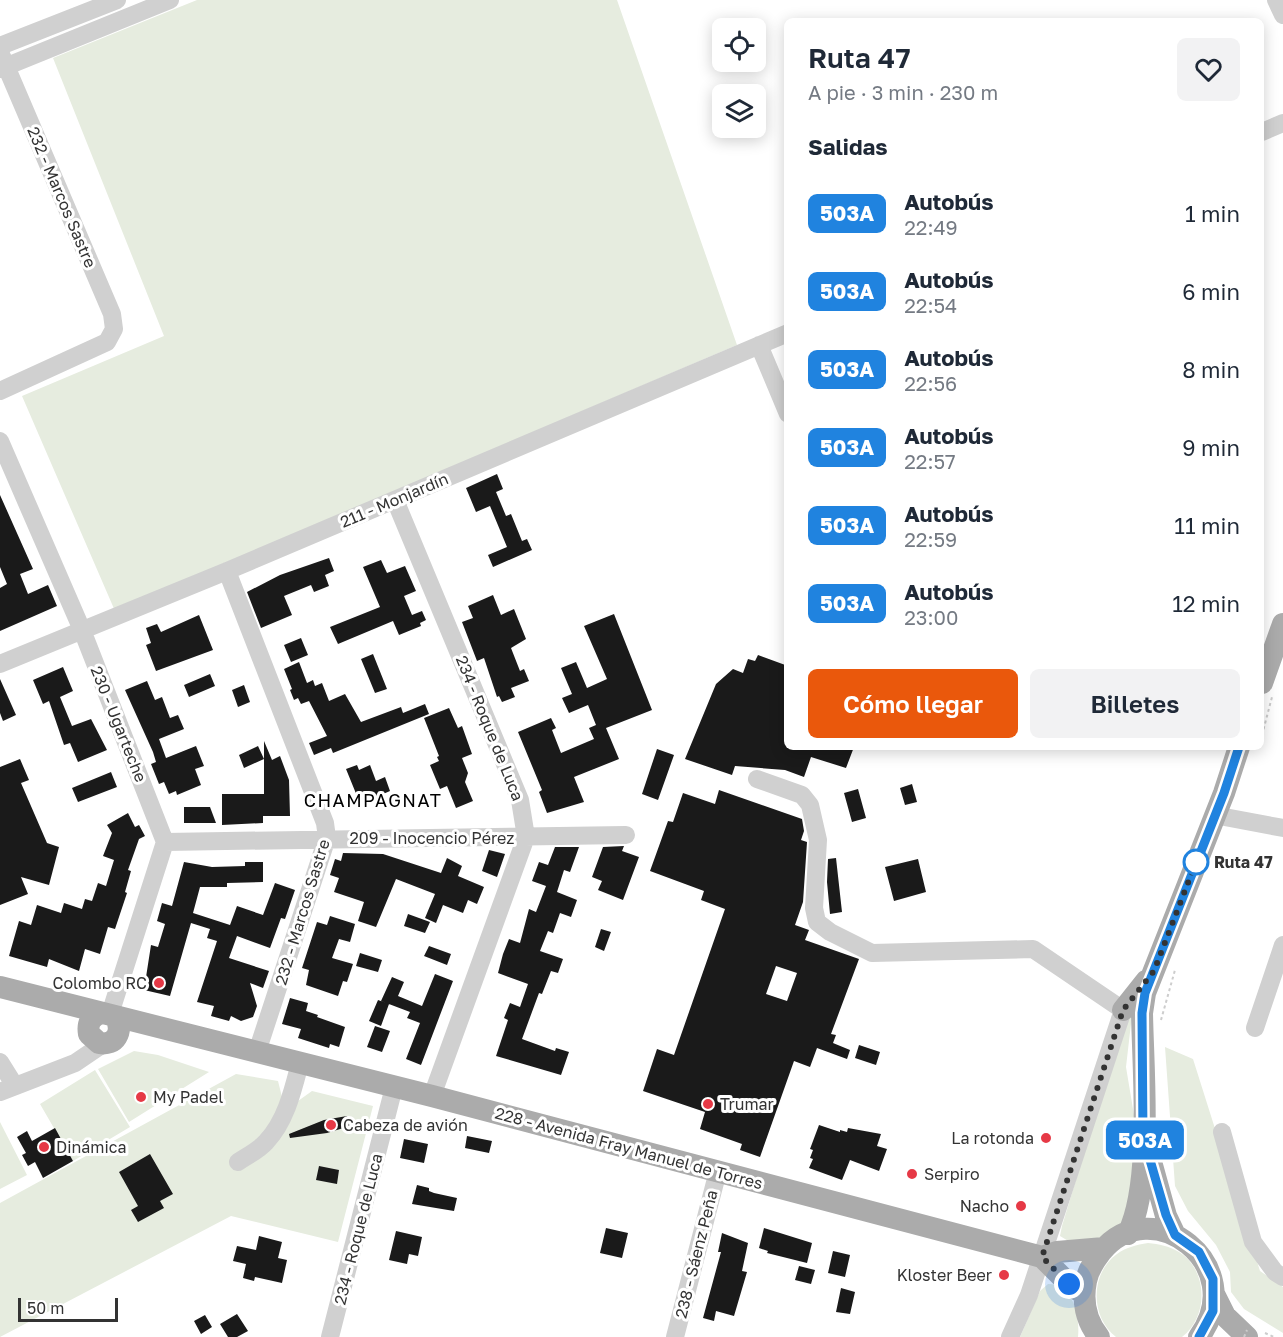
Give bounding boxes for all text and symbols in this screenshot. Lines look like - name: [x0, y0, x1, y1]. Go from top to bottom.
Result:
- map controls: [712, 18, 766, 138]
- button: locate: [712, 18, 766, 72]
- button: heart: [1177, 38, 1240, 101]
- text: Ruta 47: [808, 41, 911, 74]
- text: A pie · 3 min · 230 m: [808, 80, 998, 104]
- button: layers: [712, 84, 766, 138]
- street label: 232 - Marcos Sastre: [23, 124, 101, 270]
- text: Salidas: [808, 133, 888, 160]
- text: Autobús: [904, 188, 994, 215]
- text: 503A: [820, 200, 874, 226]
- text: 1 min: [1185, 200, 1240, 227]
- text: 22:49: [904, 215, 958, 239]
- text: Autobús: [904, 266, 994, 293]
- text: 503A: [820, 278, 874, 304]
- text: 6 min: [1182, 278, 1240, 305]
- text: 22:54: [904, 293, 957, 317]
- text: Autobús: [904, 344, 994, 371]
- text: 503A: [820, 356, 874, 382]
- text: 8 min: [1182, 356, 1240, 383]
- text: 22:56: [904, 371, 957, 395]
- text: Autobús: [904, 422, 994, 449]
- text: 503A: [820, 434, 874, 460]
- text: 9 min: [1182, 434, 1240, 461]
- text: 22:57: [904, 449, 956, 473]
- street label: 211 - Monjardín: [337, 468, 451, 532]
- text: Autobús: [904, 500, 994, 527]
- text: 503A: [820, 512, 874, 538]
- text: 11 min: [1174, 512, 1240, 539]
- text: 22:59: [904, 527, 957, 551]
- text: Autobús: [904, 578, 994, 605]
- text: 503A: [820, 590, 874, 616]
- text: 12 min: [1172, 590, 1240, 617]
- text: 23:00: [904, 605, 958, 629]
- street label: 234 - Roque de Luca: [452, 652, 528, 804]
- street label: 230 - Ugarteche: [87, 663, 151, 785]
- button: Cómo llegar: [808, 669, 1018, 738]
- button: Billetes: [1030, 669, 1240, 738]
- district label: CHAMPAGNAT: [304, 789, 442, 811]
- street label: 209 - Inocencio Pérez: [350, 828, 515, 848]
- street label: 232 - Marcos Sastre: [270, 837, 334, 987]
- marker: Ruta 47: [1183, 849, 1209, 875]
- place label: Ruta 47: [1214, 852, 1273, 872]
- place label: Colombo RC: [53, 973, 147, 993]
- marker: Colombo RC: [152, 976, 166, 990]
- place label: My Padel: [153, 1087, 223, 1107]
- marker: My Padel: [134, 1090, 148, 1104]
- place label: Trumar: [720, 1094, 774, 1114]
- marker: Trumar: [701, 1097, 715, 1111]
- street label: 228 - Avenida Fray Manuel de Torres: [493, 1103, 765, 1193]
- place label: Cabeza de avión: [343, 1115, 468, 1135]
- marker: Cabeza de avión: [324, 1118, 338, 1132]
- line badge: 503A: [1103, 1120, 1187, 1160]
- text: 503A: [1118, 1127, 1172, 1153]
- place label: La rotonda: [951, 1128, 1034, 1148]
- marker: La rotonda: [1039, 1131, 1053, 1145]
- place label: Dinámica: [56, 1137, 127, 1157]
- marker: Dinámica: [37, 1140, 51, 1154]
- street label: 234 - Roque de Luca: [330, 1151, 386, 1307]
- place label: Serpiro: [924, 1164, 980, 1184]
- marker: Serpiro: [905, 1167, 919, 1181]
- street label: 238 - Sáenz Peña: [670, 1188, 722, 1320]
- place label: Nacho: [960, 1196, 1009, 1216]
- marker: Nacho: [1014, 1199, 1028, 1213]
- place label: Kloster Beer: [897, 1265, 992, 1285]
- marker: Kloster Beer: [997, 1268, 1011, 1282]
- your location: [1054, 1269, 1084, 1299]
- scale bar: [18, 1295, 118, 1322]
- text: 50 m: [27, 1298, 64, 1318]

